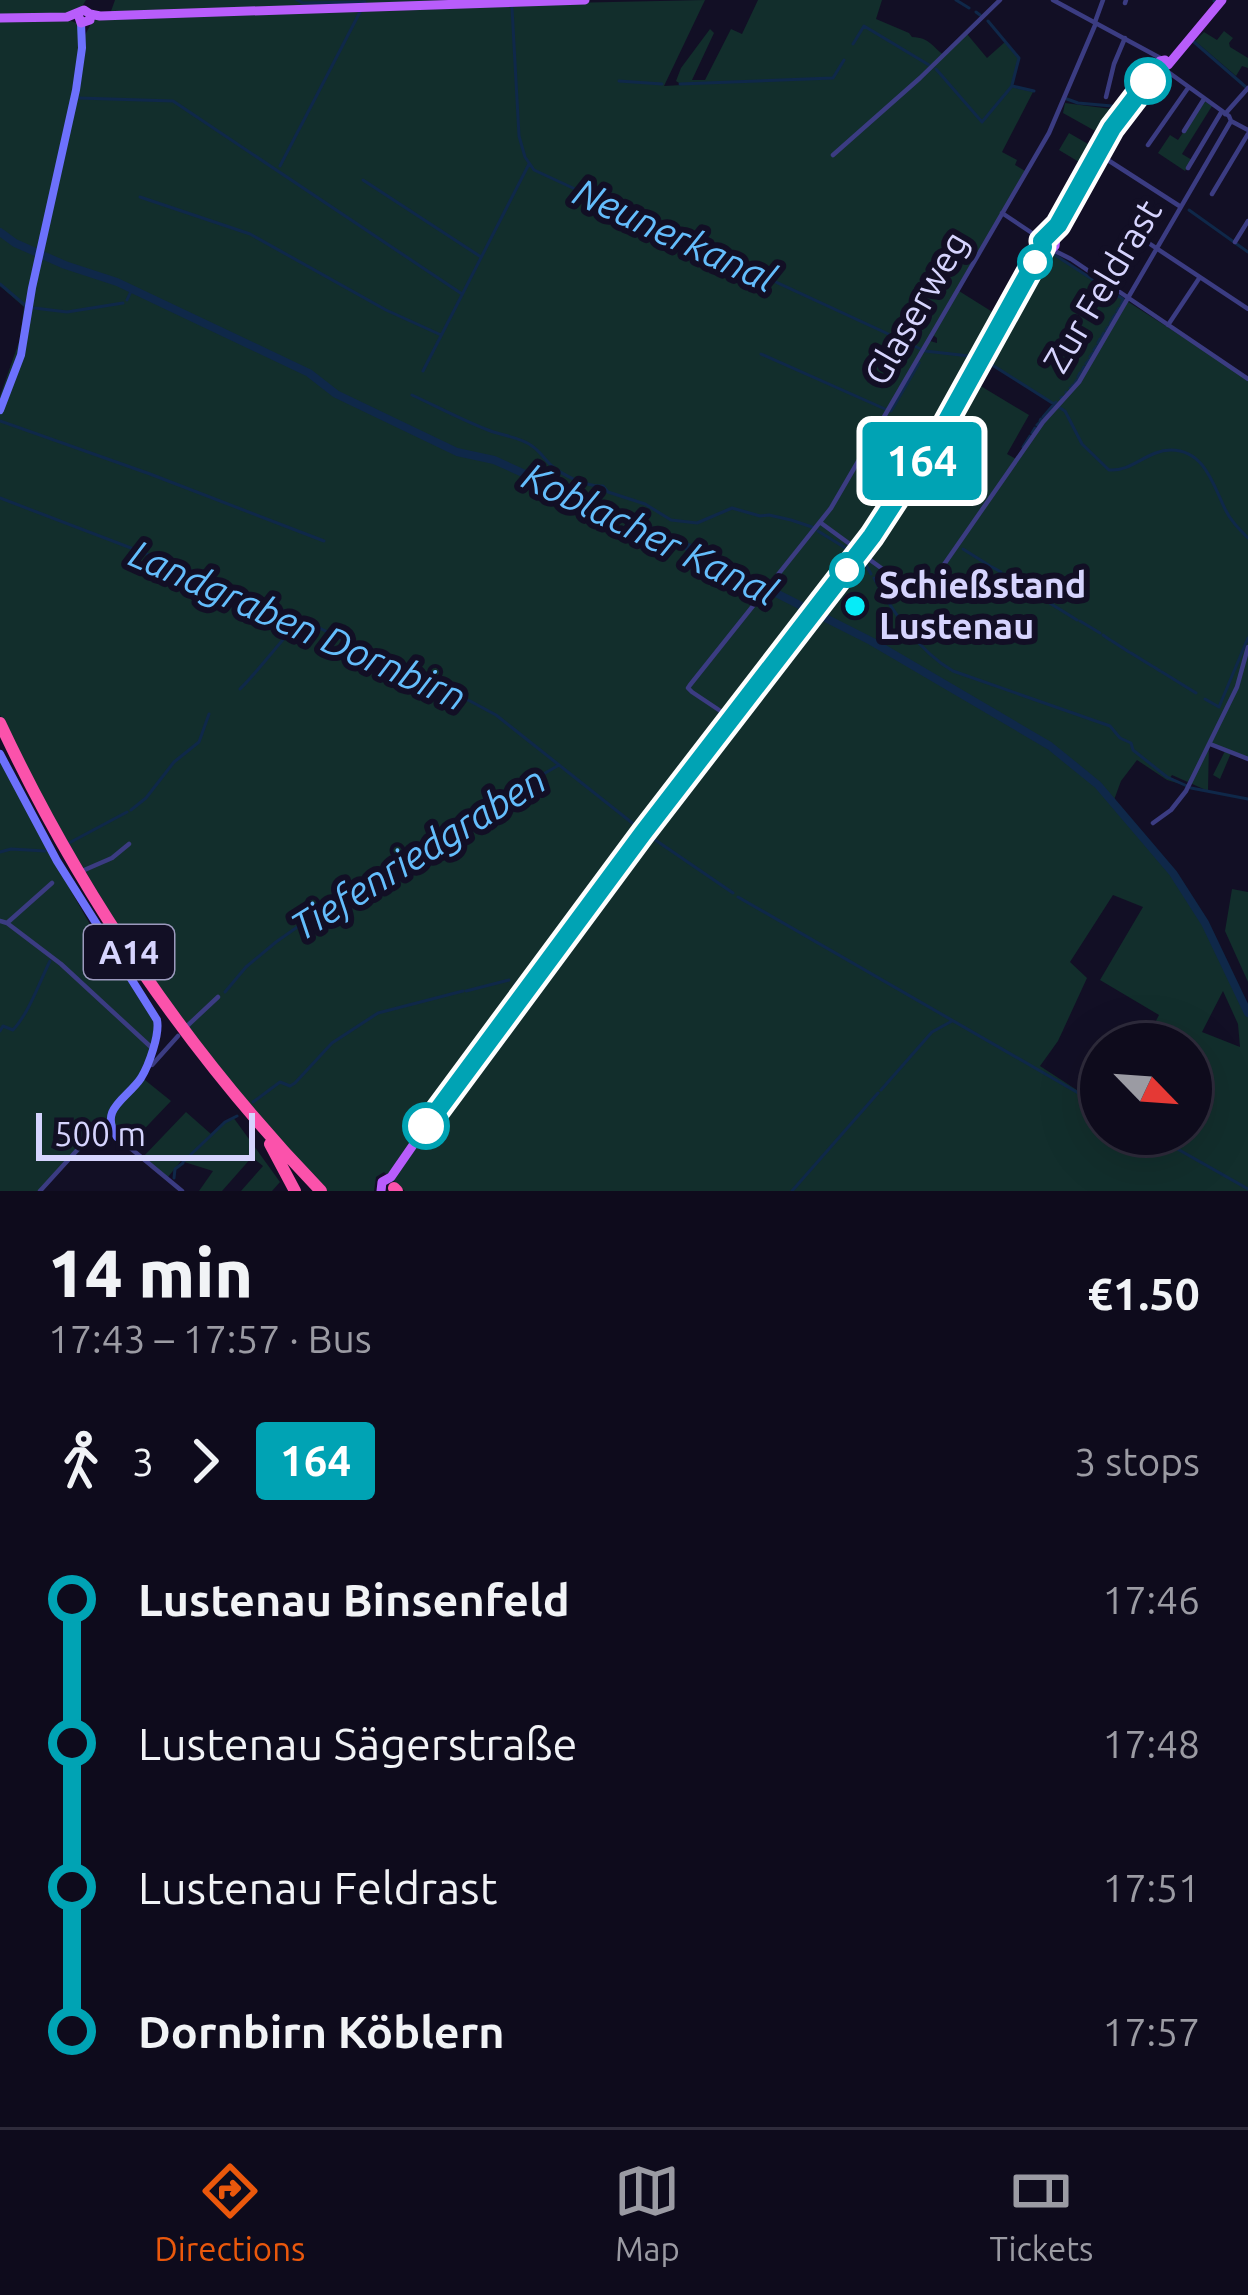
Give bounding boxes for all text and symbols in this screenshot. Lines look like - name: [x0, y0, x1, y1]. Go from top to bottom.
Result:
- unlabelled marker: [1126, 59, 1170, 103]
- water label: Neunerkanal: [567, 169, 783, 300]
- street label: Zur Feldrast: [1034, 192, 1169, 379]
- street label: Glaserweg: [855, 224, 976, 392]
- unlabelled marker: [1019, 246, 1051, 278]
- line badge: 164: [853, 422, 991, 500]
- text: 164: [886, 437, 958, 484]
- water label: Koblacher Kanal: [516, 453, 784, 614]
- water label: Landgraben Dornbirn: [123, 531, 473, 718]
- unlabelled marker: [831, 554, 863, 586]
- place label: Schießstand Lustenau: [879, 564, 1086, 646]
- marker: Schießstand Lustenau: [842, 593, 868, 619]
- water label: Tiefenriedgraben: [283, 757, 553, 948]
- road number: A14: [84, 925, 174, 979]
- north arrow: [1080, 1023, 1212, 1155]
- map controls: [1080, 1023, 1212, 1155]
- unlabelled marker: [404, 1104, 448, 1148]
- scale bar: [36, 1107, 255, 1160]
- text: 500 m: [54, 1115, 146, 1152]
- text: 14 min: [48, 1235, 253, 1309]
- text: €1.50: [1087, 1268, 1200, 1319]
- text: 17:43 – 17:57 · Bus: [48, 1317, 372, 1360]
- icon: walk: [48, 1428, 114, 1494]
- icon: forward: [172, 1428, 238, 1494]
- text: 164: [280, 1437, 351, 1484]
- text: 3: [132, 1440, 154, 1483]
- text: 3 stops: [1074, 1440, 1200, 1483]
- text: Lustenau Binsenfeld: [138, 1574, 570, 1625]
- text: 17:46: [1102, 1578, 1200, 1621]
- text: Lustenau Sägerstraße: [138, 1718, 577, 1769]
- text: 17:48: [1102, 1722, 1200, 1765]
- text: Lustenau Feldrast: [138, 1862, 497, 1913]
- text: 17:51: [1102, 1866, 1200, 1909]
- text: Dornbirn Köblern: [138, 2006, 505, 2057]
- text: 17:57: [1102, 2010, 1200, 2053]
- tab: Directions: [155, 2158, 305, 2267]
- tab: Map: [614, 2158, 680, 2267]
- tab: Tickets: [989, 2158, 1093, 2267]

